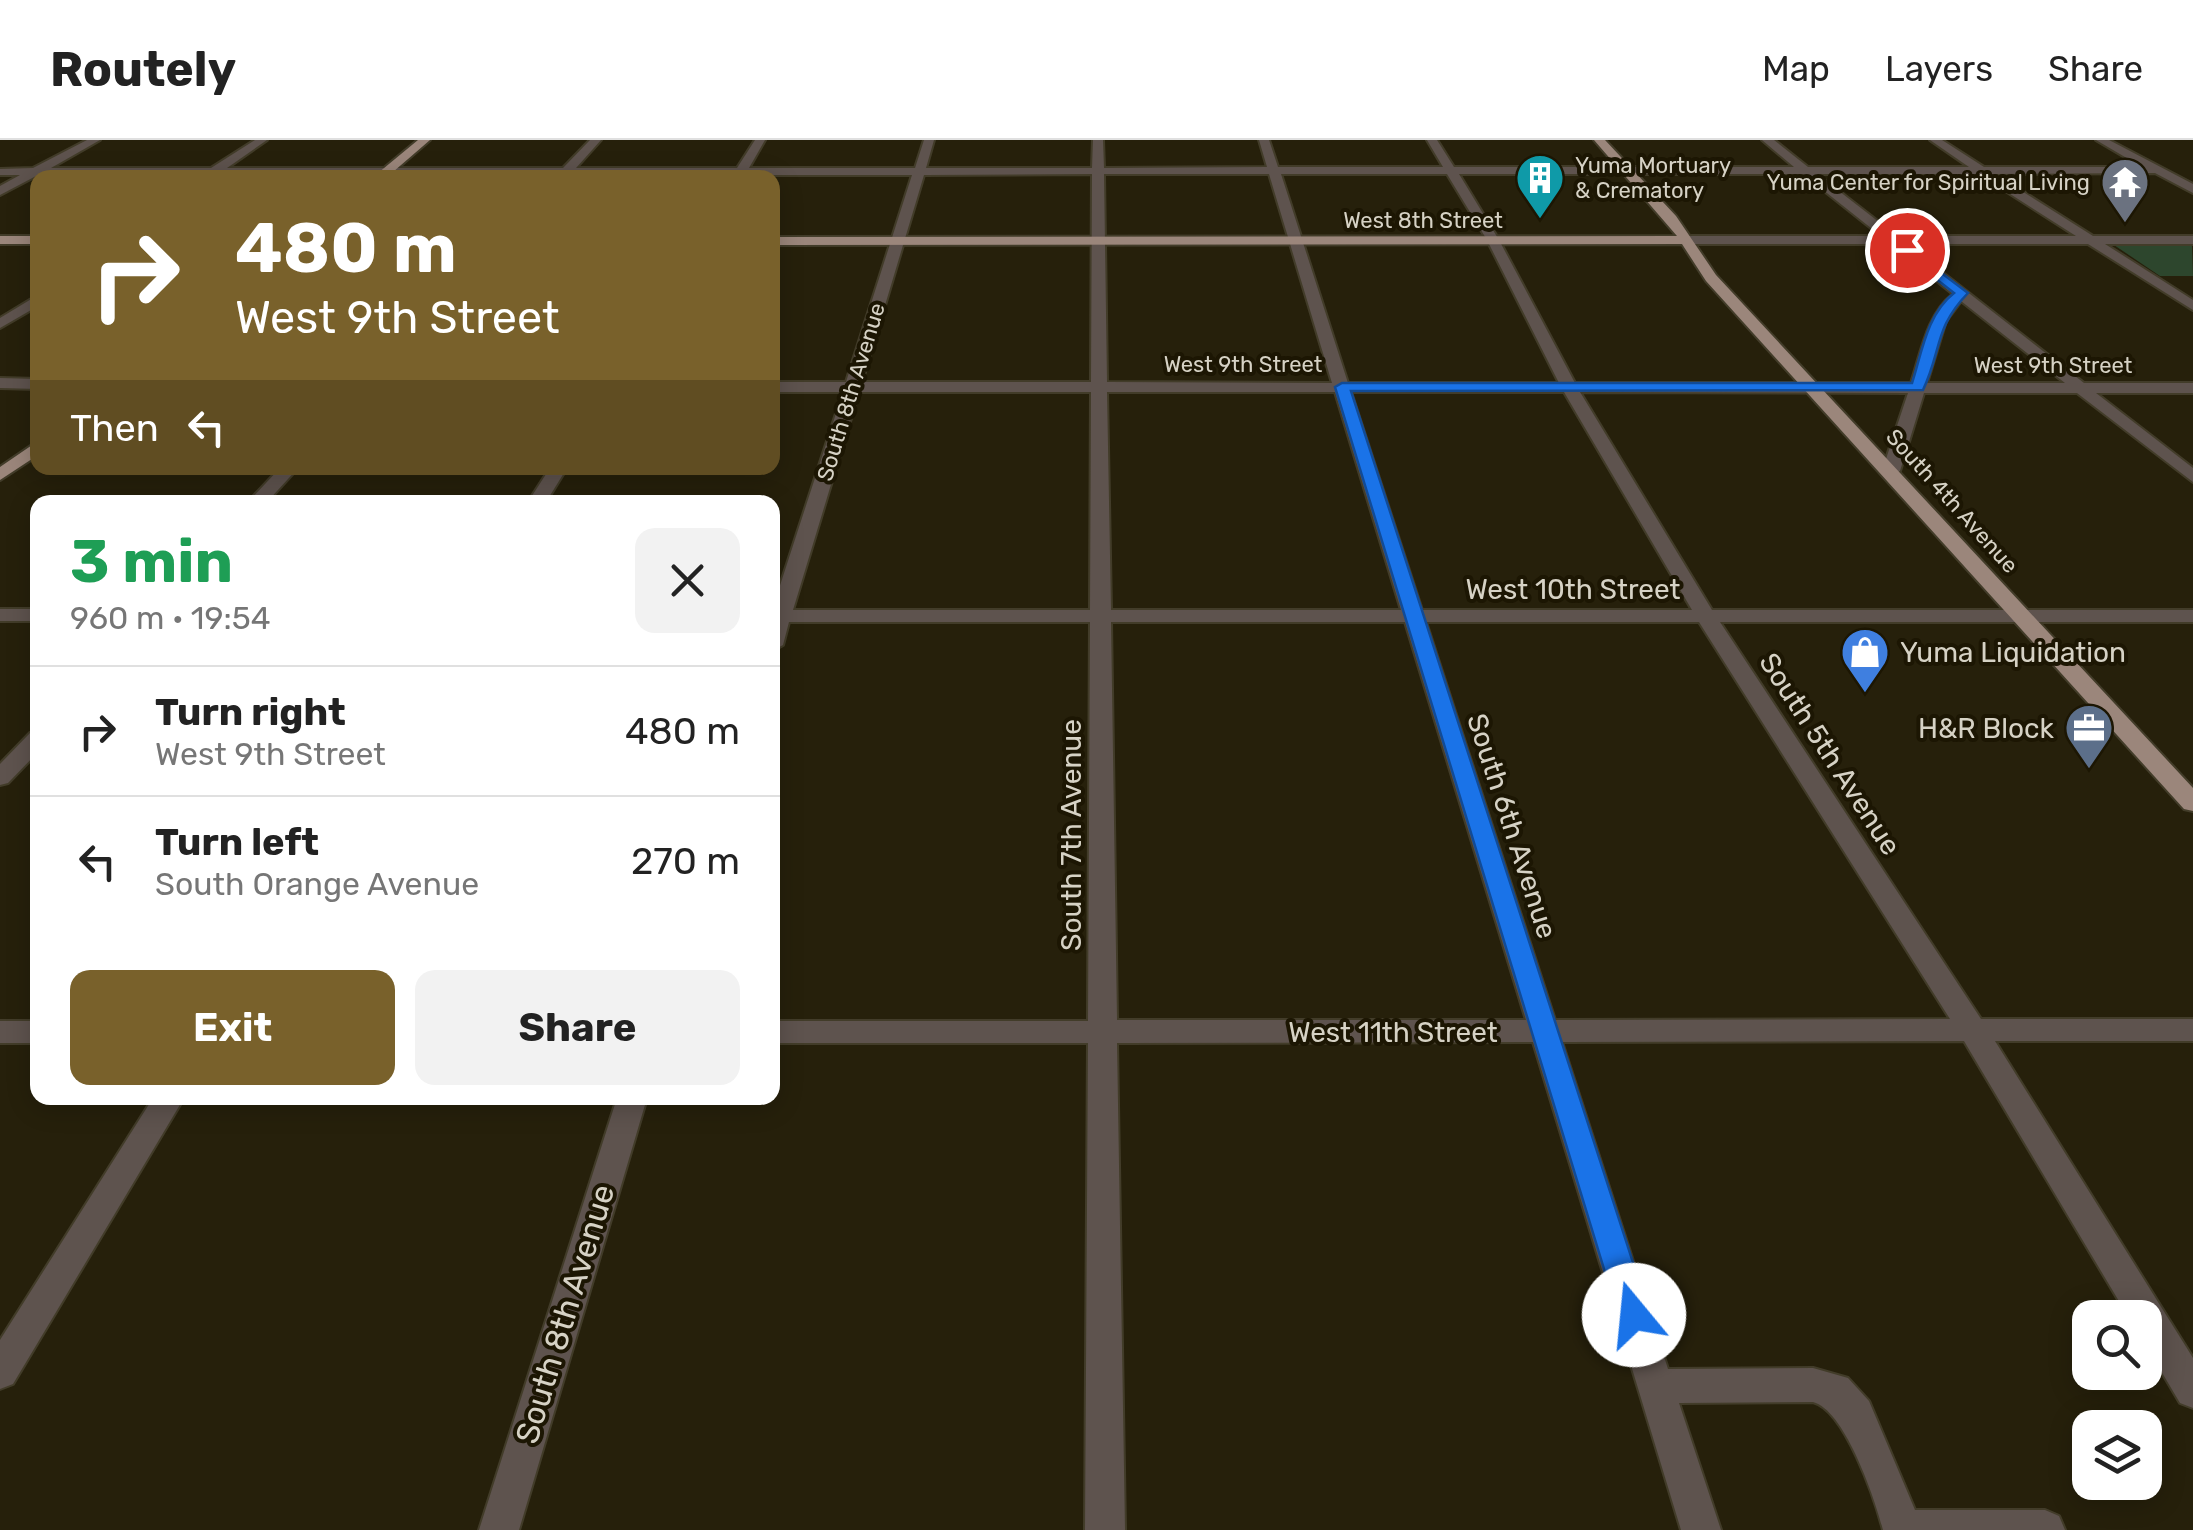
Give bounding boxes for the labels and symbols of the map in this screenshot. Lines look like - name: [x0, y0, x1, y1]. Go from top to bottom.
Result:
- building icon: Yuma Mortuary & Crematory: [1514, 152, 1566, 220]
- place label: Yuma Mortuary & Crematory: [1575, 152, 1731, 204]
- temple icon: Yuma Center for Spiritual Living: [2099, 156, 2151, 224]
- place label: Yuma Center for Spiritual Living: [1767, 169, 2090, 196]
- street label: West 8th Street: [1343, 207, 1503, 234]
- pin: [1865, 208, 1950, 293]
- street label: South 8th Avenue: [811, 300, 891, 484]
- street label: West 9th Street: [1164, 351, 1323, 378]
- street label: West 9th Street: [1974, 352, 2133, 379]
- street label: South 4th Avenue: [1880, 423, 2024, 579]
- street label: West 10th Street: [1465, 573, 1681, 606]
- shop icon: Yuma Liquidation: [1839, 626, 1891, 694]
- place label: Yuma Liquidation: [1900, 636, 2126, 669]
- street label: South 5th Avenue: [1752, 647, 1908, 861]
- office icon: H&R Block: [2063, 702, 2115, 770]
- street label: South 6th Avenue: [1460, 709, 1564, 943]
- place label: H&R Block: [1918, 712, 2055, 745]
- street label: South 7th Avenue: [1055, 719, 1088, 951]
- street label: West 11th Street: [1288, 1016, 1498, 1049]
- street label: South 8th Avenue: [508, 1180, 622, 1448]
- position arrow: [1582, 1263, 1686, 1367]

